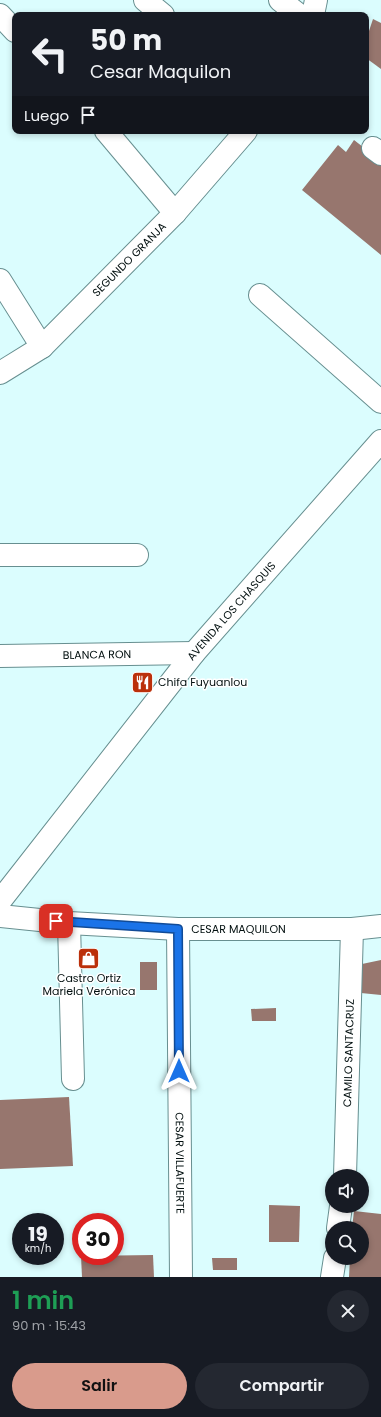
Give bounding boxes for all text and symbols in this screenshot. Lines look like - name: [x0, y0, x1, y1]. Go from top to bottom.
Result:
- text: 50 m: [90, 21, 162, 60]
- icon: left: [24, 28, 76, 80]
- text: Cesar Maquilon: [90, 59, 231, 84]
- icon: arrive: [77, 104, 99, 126]
- text: Luego: [24, 105, 69, 126]
- street label: SEGUNDO GRANJA: [89, 218, 170, 300]
- street label: AVENIDA LOS CHASQUIS: [183, 558, 279, 664]
- street label: BLANCA RON: [63, 646, 131, 663]
- restaurant icon: Chifa Fuyuanlou: [129, 669, 155, 695]
- place label: Chifa Fuyuanlou: [158, 674, 247, 690]
- pin: [39, 904, 73, 938]
- icon: arrive: [45, 910, 67, 932]
- street label: CESAR MAQUILON: [191, 921, 286, 937]
- shop icon: Castro Ortiz Mariela Verónica: [76, 945, 102, 971]
- place label: Castro Ortiz Mariela Verónica: [43, 970, 135, 999]
- street label: CAMILO SANTACRUZ: [339, 999, 358, 1107]
- position arrow: [158, 1050, 200, 1092]
- street label: CESAR VILLAFUERTE: [172, 1112, 188, 1214]
- map controls: [325, 1169, 369, 1265]
- button: sound: [325, 1169, 369, 1213]
- speed limit sign: 30: [72, 1213, 124, 1265]
- text: 19: [28, 1220, 48, 1248]
- button: search: [325, 1221, 369, 1265]
- text: km/h: [25, 1241, 51, 1256]
- text: 1 min: [12, 1284, 74, 1317]
- button: close: [327, 1290, 369, 1332]
- text: 90 m · 15:43: [12, 1316, 86, 1335]
- button: Salir: [12, 1363, 187, 1409]
- button: Compartir: [195, 1363, 369, 1409]

